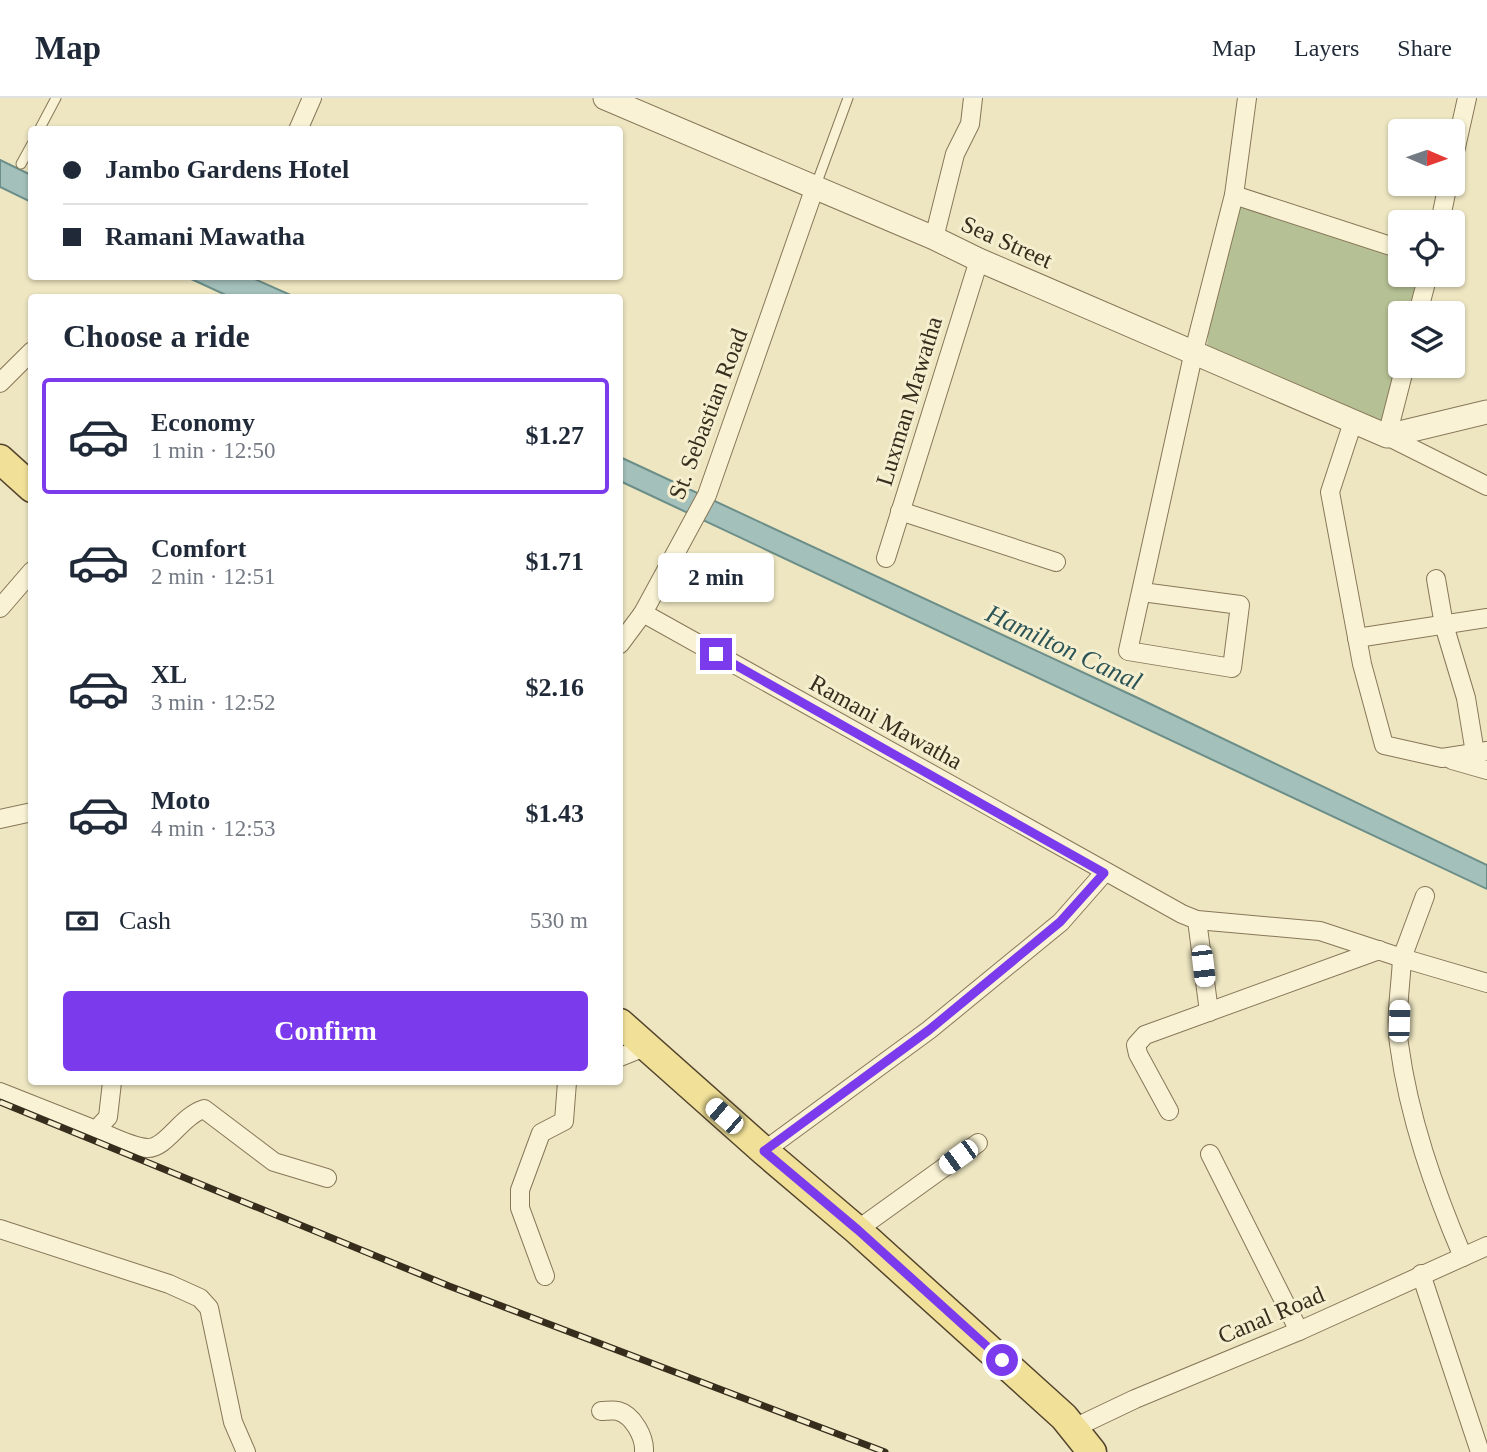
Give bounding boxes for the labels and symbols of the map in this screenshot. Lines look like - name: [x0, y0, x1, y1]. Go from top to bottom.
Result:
- north arrow: [1388, 119, 1465, 196]
- street label: Sea Street: [958, 210, 1057, 274]
- street label: Luxman Mawatha: [871, 313, 947, 489]
- street label: St. Sebastian Road: [663, 325, 753, 503]
- callout: 2 min: [658, 552, 774, 602]
- water label: Hamilton Canal: [980, 598, 1146, 696]
- route end: [700, 638, 732, 670]
- street label: Ramani Mawatha: [805, 669, 967, 775]
- car: [1191, 944, 1216, 988]
- car: [1388, 1000, 1411, 1042]
- car: [702, 1094, 747, 1138]
- car: [935, 1136, 982, 1178]
- street label: Canal Road: [1214, 1281, 1328, 1349]
- route start: [986, 1344, 1018, 1376]

